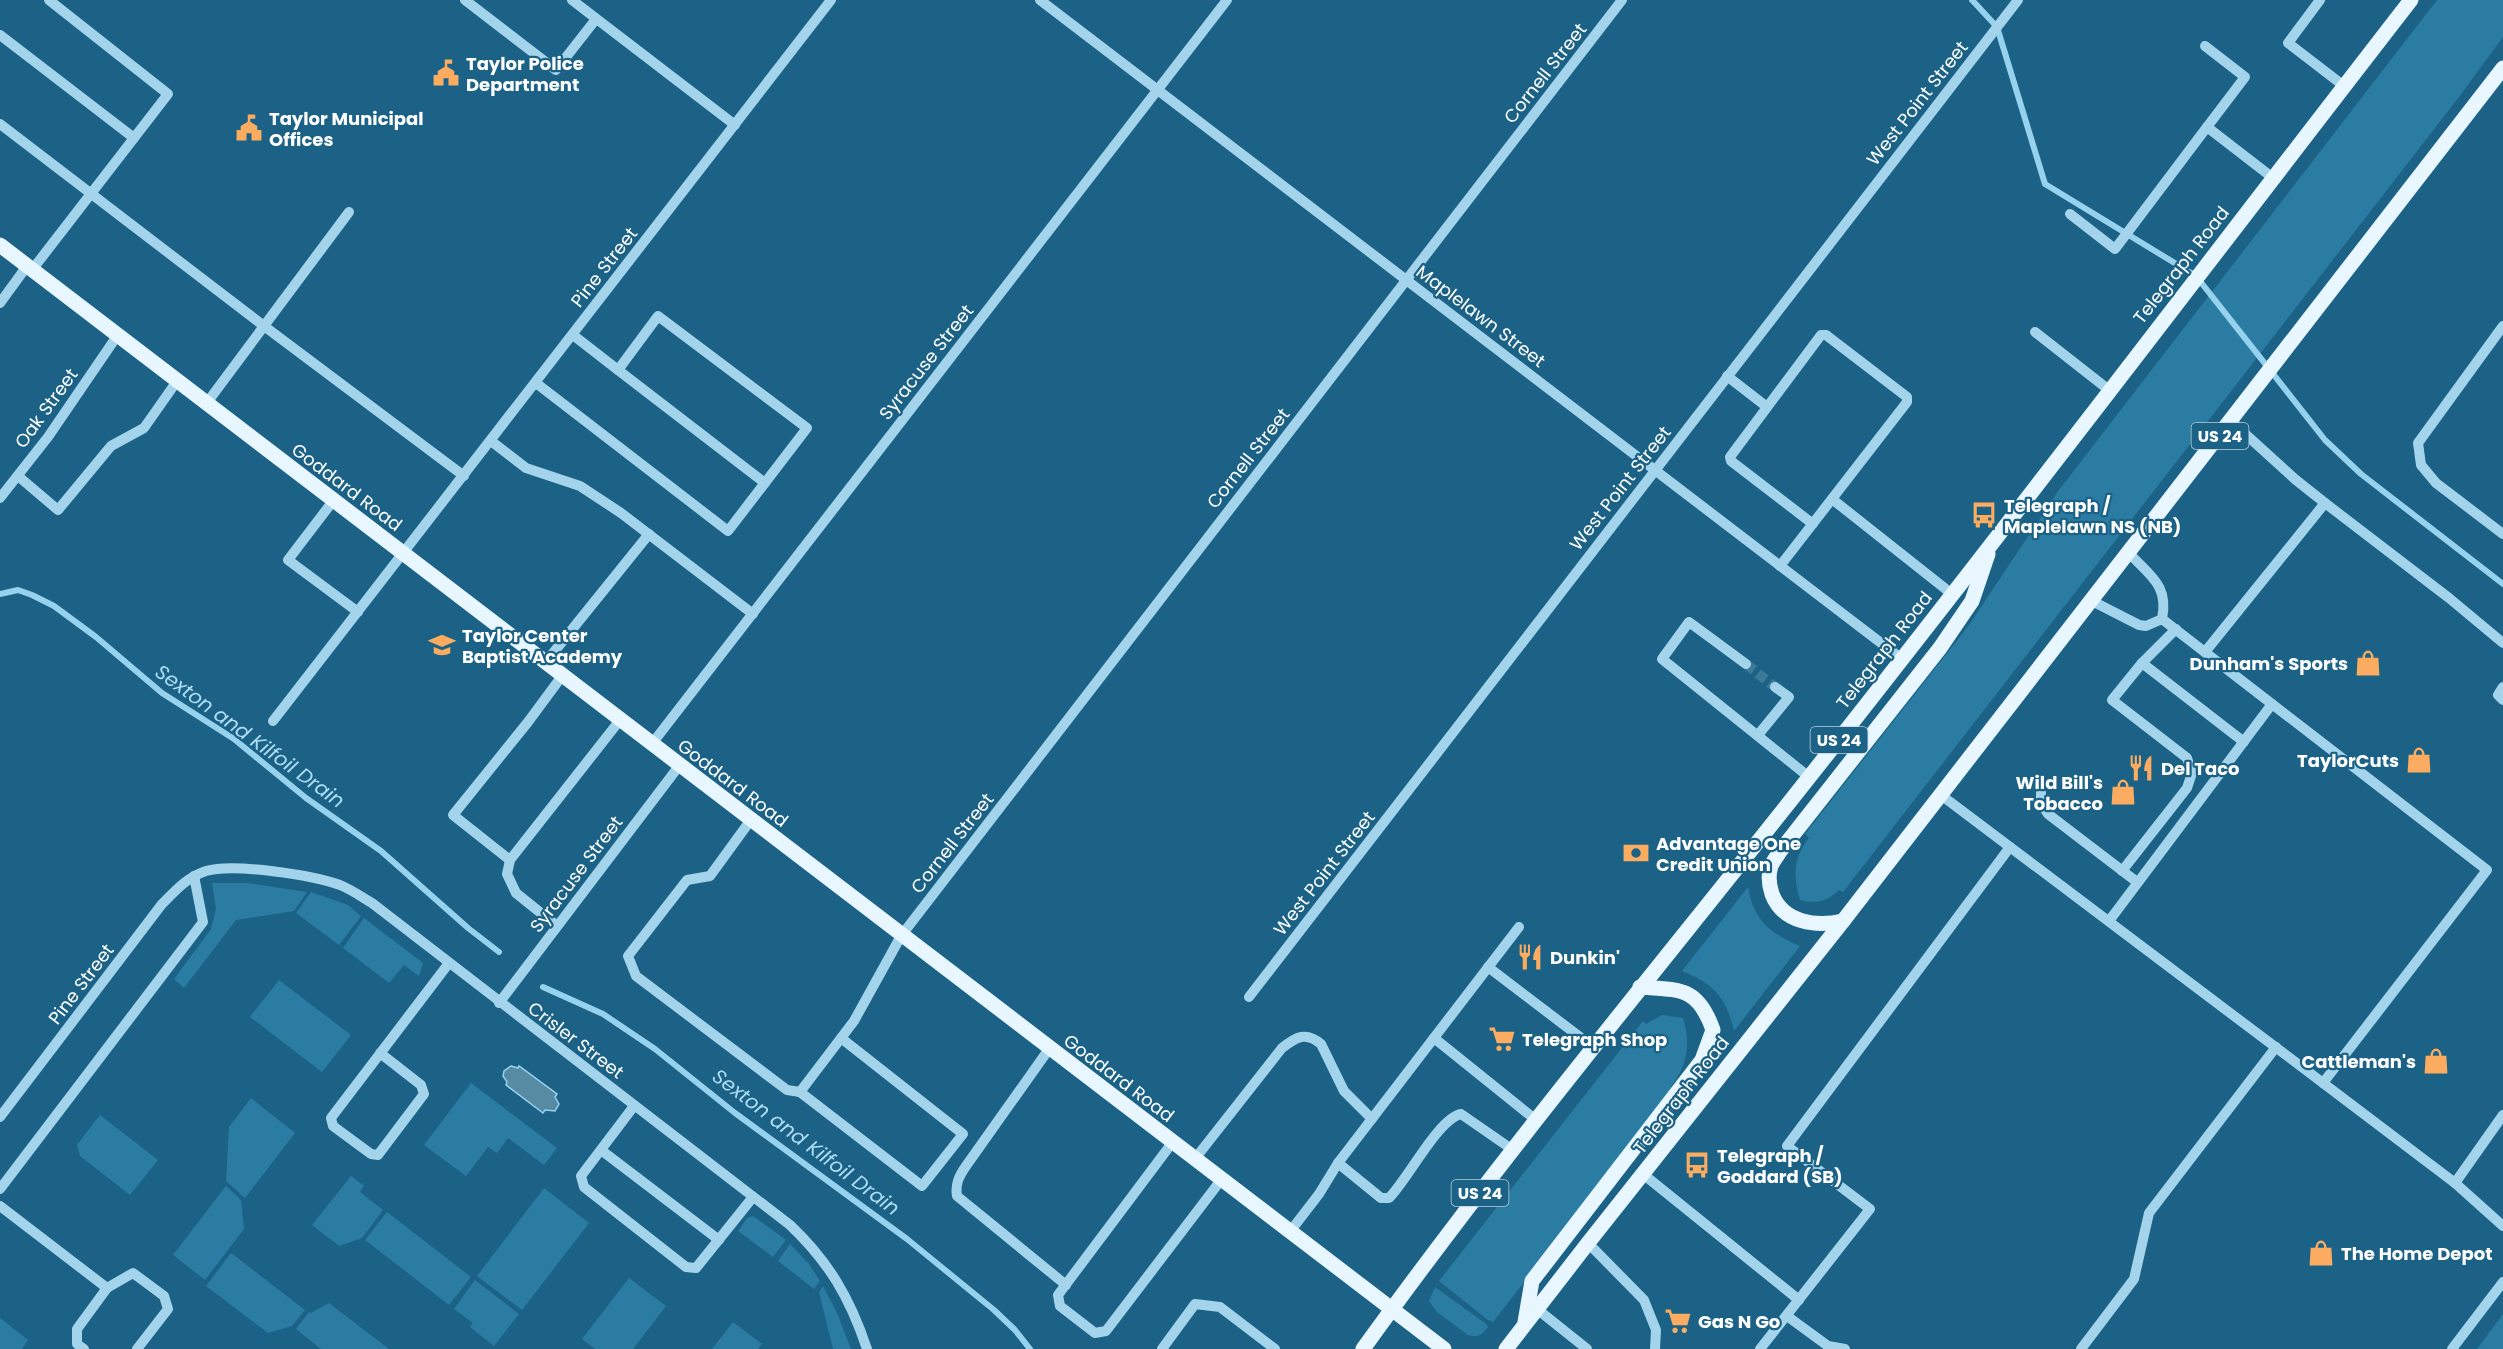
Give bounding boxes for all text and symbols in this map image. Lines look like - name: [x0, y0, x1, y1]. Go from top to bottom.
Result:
- street label: Cornell Street: [1498, 18, 1592, 128]
- street label: West Point Street: [1861, 36, 1973, 170]
- place label: Taylor Police Department: [466, 51, 584, 97]
- public building icon: Taylor Police Department: [431, 58, 461, 88]
- place label: Taylor Municipal Offices: [269, 106, 424, 152]
- public building icon: Taylor Municipal Offices: [234, 113, 264, 143]
- street label: Telegraph Road: [2127, 201, 2235, 329]
- street label: Pine Street: [565, 222, 643, 312]
- street label: Maplelawn Street: [1411, 259, 1551, 373]
- street label: Syracuse Street: [873, 299, 979, 425]
- street label: Oak Street: [9, 363, 83, 453]
- street label: Cornell Street: [1201, 403, 1295, 513]
- street label: West Point Street: [1564, 421, 1676, 555]
- road number: US 24: [2192, 423, 2248, 449]
- street label: Goddard Road: [287, 437, 407, 537]
- place label: Telegraph / Maplelawn NS (NB): [2004, 493, 2181, 539]
- bus stop icon: Telegraph / Maplelawn NS (NB): [1969, 500, 1999, 530]
- street label: Telegraph Road: [1830, 586, 1938, 714]
- place label: Taylor Center Baptist Academy: [462, 623, 623, 669]
- school or university icon: Taylor Center Baptist Academy: [427, 630, 457, 660]
- shop icon: Dunham's Sports: [2353, 648, 2383, 678]
- place label: Dunham's Sports: [2190, 651, 2348, 676]
- water label: Sexton and Kilfoil Drain: [149, 658, 351, 814]
- road number: US 24: [1810, 727, 1868, 753]
- street label: Goddard Road: [673, 733, 793, 833]
- shop icon: TaylorCuts: [2404, 745, 2434, 775]
- place label: TaylorCuts: [2297, 748, 2399, 773]
- restaurant icon: Del Taco: [2126, 753, 2156, 783]
- place label: Del Taco: [2161, 756, 2240, 781]
- place label: Wild Bill's Tobacco: [2016, 770, 2103, 816]
- shop icon: Wild Bill's Tobacco: [2108, 777, 2138, 807]
- street label: Cornell Street: [905, 788, 999, 898]
- street label: West Point Street: [1268, 806, 1380, 940]
- street label: Syracuse Street: [524, 811, 628, 937]
- place label: Advantage One Credit Union: [1656, 831, 1801, 877]
- bank icon: Advantage One Credit Union: [1621, 838, 1651, 868]
- street label: Pine Street: [42, 939, 120, 1029]
- restaurant icon: Dunkin': [1515, 942, 1545, 972]
- place label: Dunkin': [1550, 945, 1620, 970]
- street label: Crisler Street: [523, 996, 629, 1084]
- supermarket icon: Telegraph Shop: [1487, 1024, 1517, 1054]
- place label: Telegraph Shop: [1522, 1027, 1667, 1052]
- street label: Goddard Road: [1059, 1028, 1179, 1128]
- street label: Telegraph Road: [1627, 1031, 1735, 1159]
- shop icon: Cattleman's: [2421, 1046, 2451, 1076]
- place label: Cattleman's: [2302, 1049, 2416, 1074]
- water label: Sexton and Kilfoil Drain: [706, 1062, 906, 1222]
- place label: Telegraph / Goddard (SB): [1717, 1143, 1843, 1189]
- bus stop icon: Telegraph / Goddard (SB): [1682, 1150, 1712, 1180]
- road number: US 24: [1452, 1180, 1508, 1206]
- shop icon: The Home Depot: [2306, 1238, 2336, 1268]
- place label: The Home Depot: [2341, 1241, 2492, 1266]
- supermarket icon: Gas N Go: [1663, 1306, 1693, 1336]
- place label: Gas N Go: [1698, 1309, 1780, 1334]

